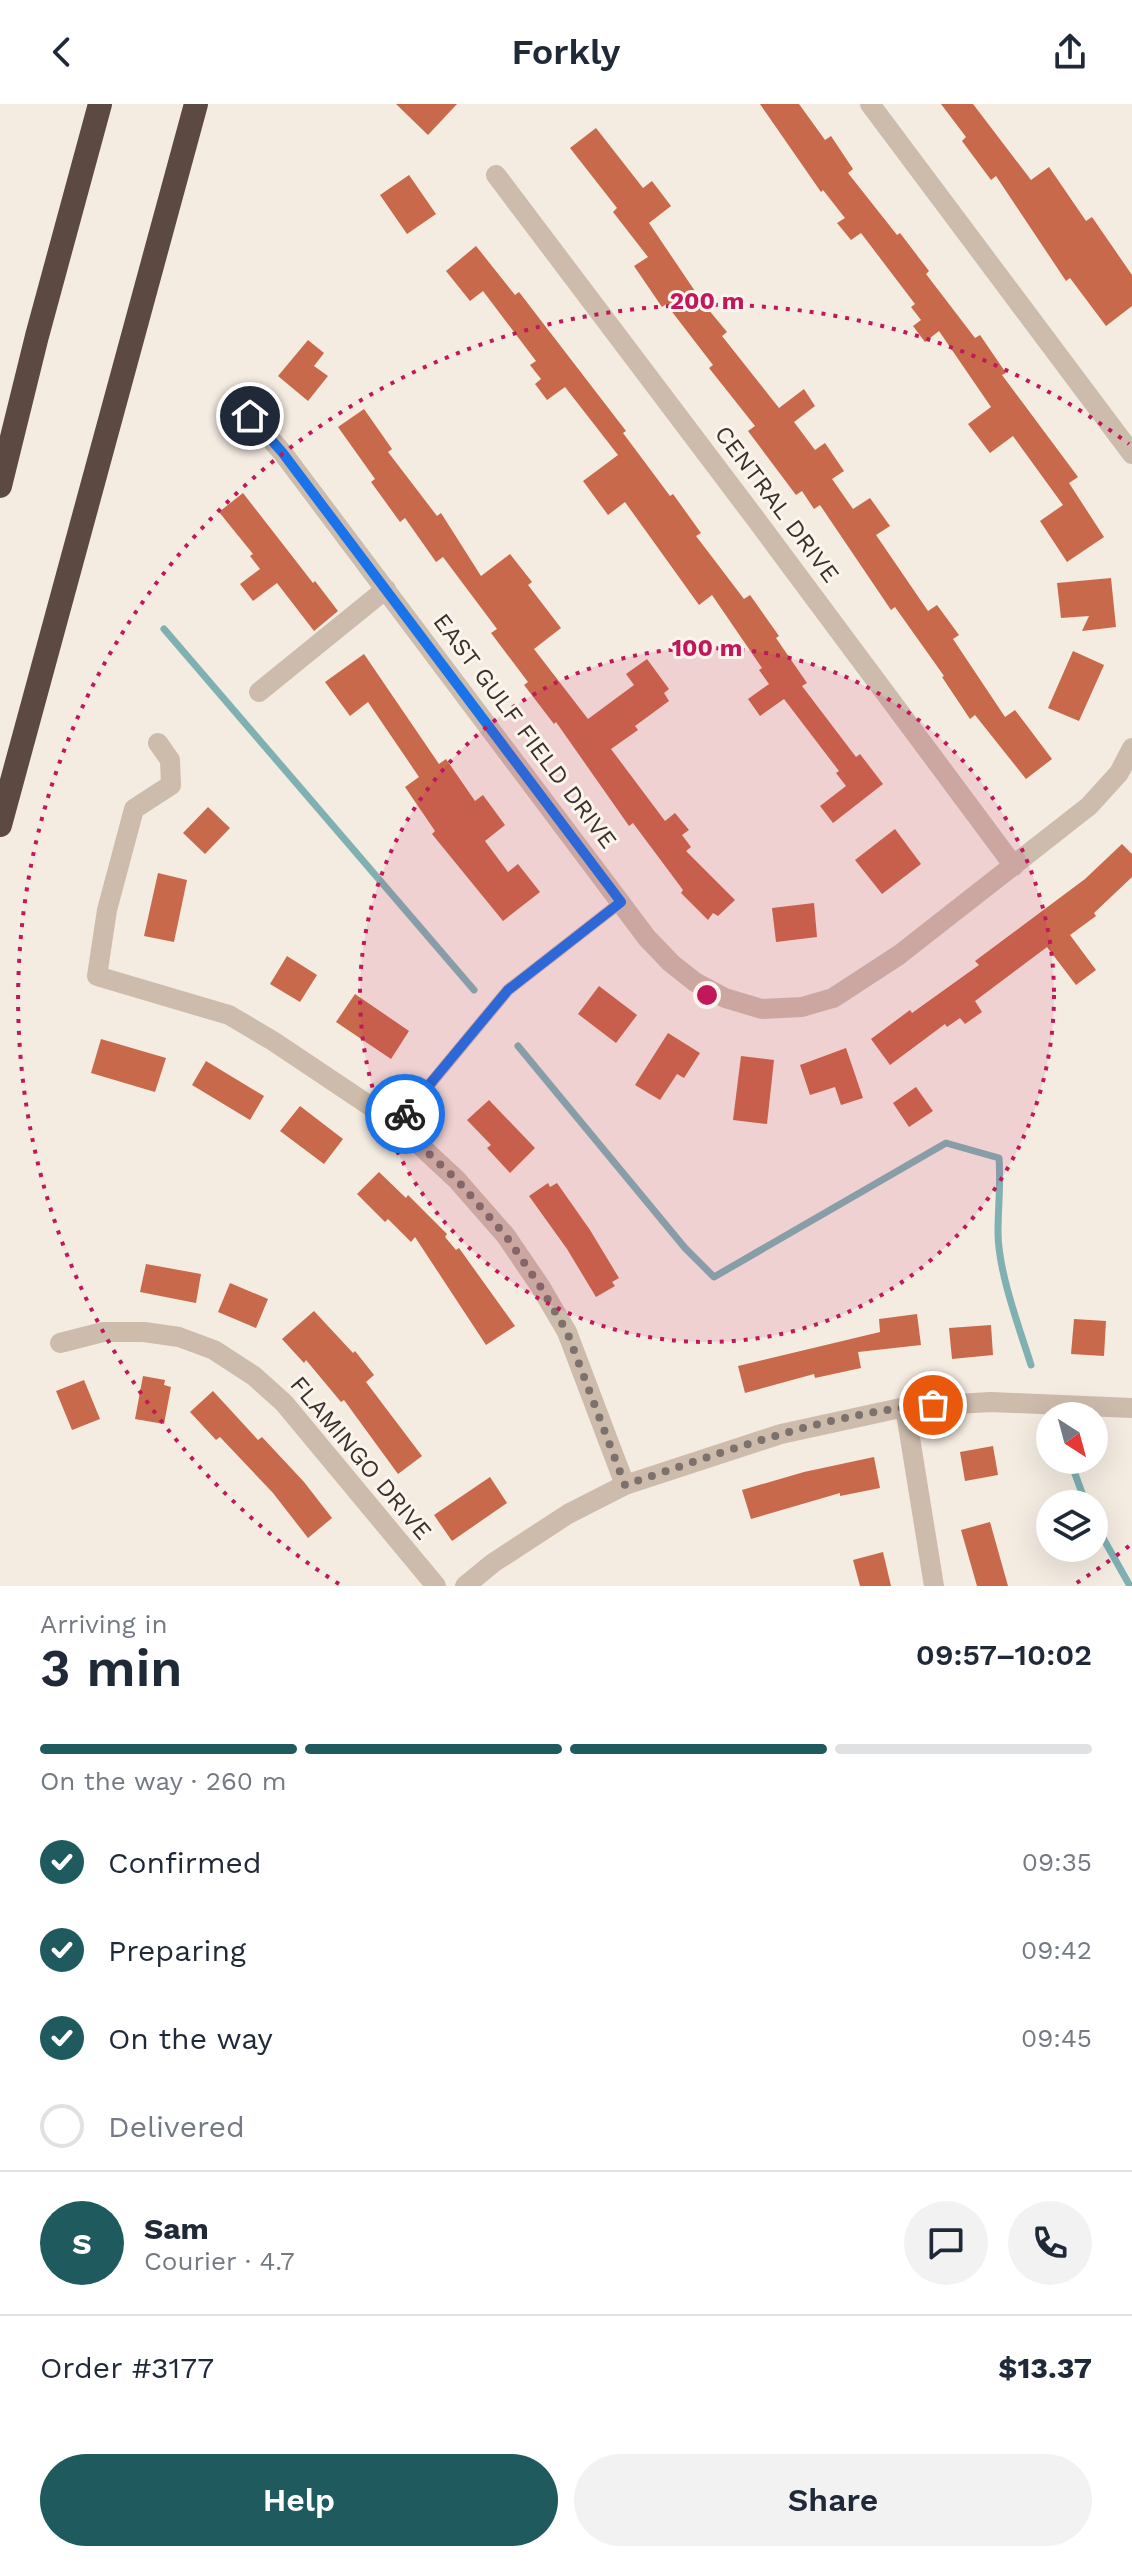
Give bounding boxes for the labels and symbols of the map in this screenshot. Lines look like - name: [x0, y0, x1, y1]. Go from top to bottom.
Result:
- text: 200 m: [670, 287, 744, 315]
- pin: [216, 382, 284, 450]
- street label: CENTRAL DRIVE: [709, 420, 845, 588]
- street label: EAST GULF FIELD DRIVE: [428, 608, 622, 854]
- text: 100 m: [672, 634, 742, 662]
- centre of rings: [693, 981, 721, 1009]
- courier: [365, 1074, 445, 1154]
- street label: FLAMINGO DRIVE: [284, 1371, 438, 1545]
- pin: [899, 1371, 967, 1439]
- north arrow: [1036, 1402, 1108, 1474]

